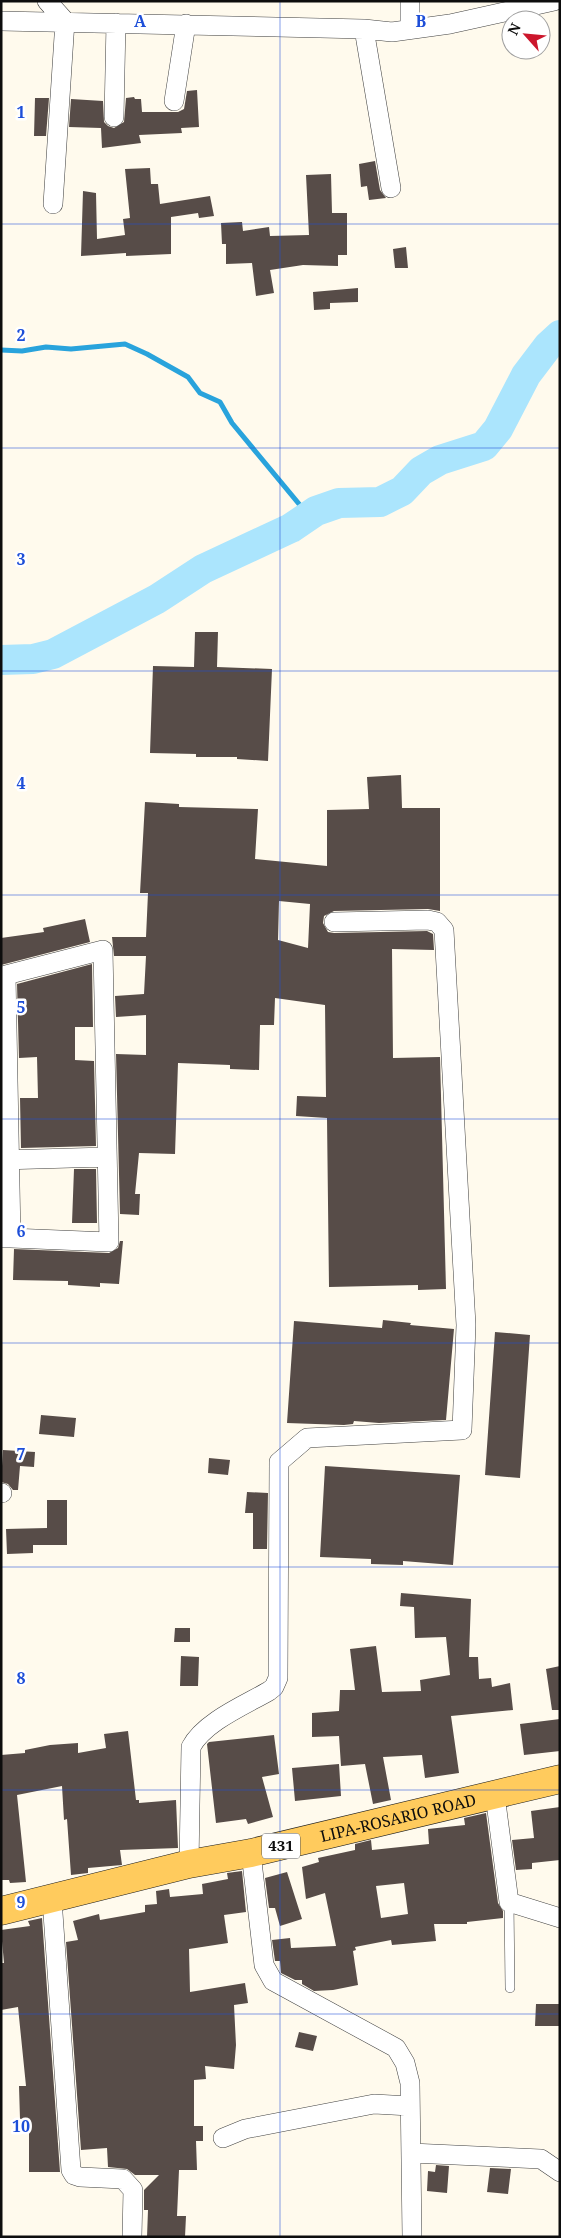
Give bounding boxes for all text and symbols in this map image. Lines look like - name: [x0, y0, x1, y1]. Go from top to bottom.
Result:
- text: A: [134, 10, 147, 32]
- text: B: [416, 10, 427, 32]
- north arrow: [501, 10, 551, 60]
- text: N: [503, 20, 525, 38]
- text: 1: [16, 101, 26, 123]
- text: 2: [16, 324, 26, 346]
- text: 3: [16, 548, 26, 570]
- text: 4: [16, 772, 26, 794]
- text: 5: [16, 996, 26, 1018]
- text: 6: [16, 1220, 26, 1242]
- text: 7: [16, 1443, 26, 1465]
- text: 8: [16, 1667, 26, 1689]
- street label: LIPA-ROSARIO ROAD: [318, 1788, 478, 1847]
- road number: 431: [262, 1834, 300, 1858]
- text: 9: [16, 1891, 26, 1913]
- text: 10: [12, 2115, 30, 2137]

